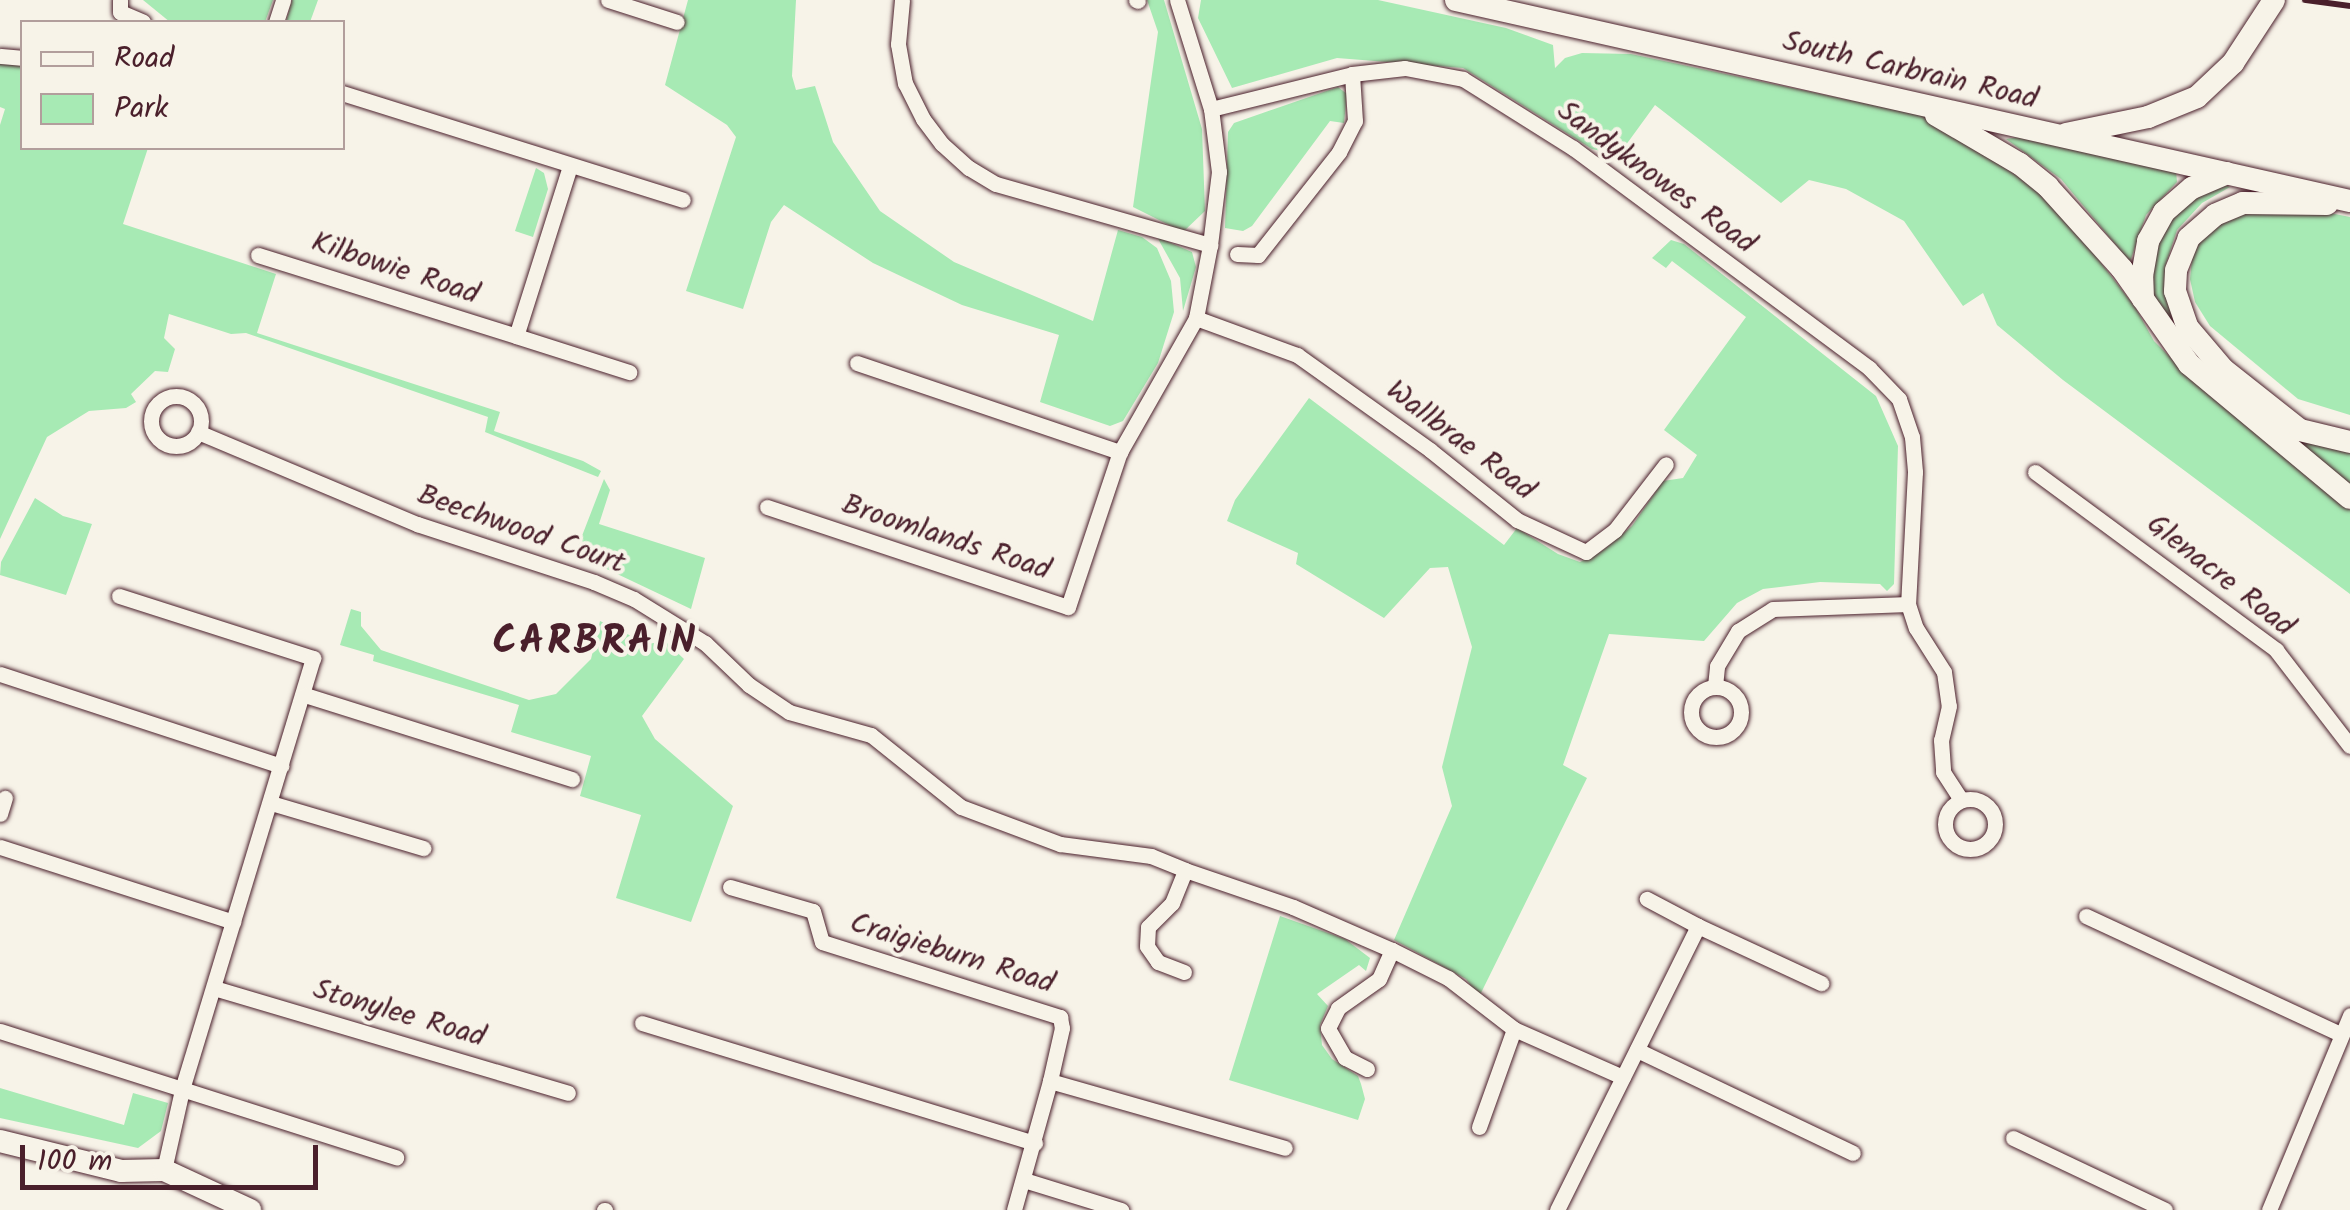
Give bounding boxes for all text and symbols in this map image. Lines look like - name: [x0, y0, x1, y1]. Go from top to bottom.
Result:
- legend: [20, 20, 345, 150]
- street label: South Carbrain Road: [1779, 24, 2041, 118]
- text: Road: [114, 35, 174, 83]
- text: Park: [114, 85, 168, 133]
- street label: Sandyknowes Road: [1549, 94, 1763, 262]
- street label: Kilbowie Road: [306, 225, 484, 313]
- street label: Wallbrae Road: [1378, 373, 1542, 509]
- street label: Beechwood Court: [412, 478, 630, 582]
- street label: Broomlands Road: [837, 487, 1055, 589]
- street label: Glenacre Road: [2139, 507, 2301, 645]
- district label: CARBRAIN: [492, 618, 698, 666]
- street label: Craigieburn Road: [845, 906, 1059, 1002]
- street label: Stonylee Road: [309, 972, 489, 1056]
- scale bar: [25, 1125, 322, 1187]
- text: 100 m: [37, 1138, 112, 1186]

